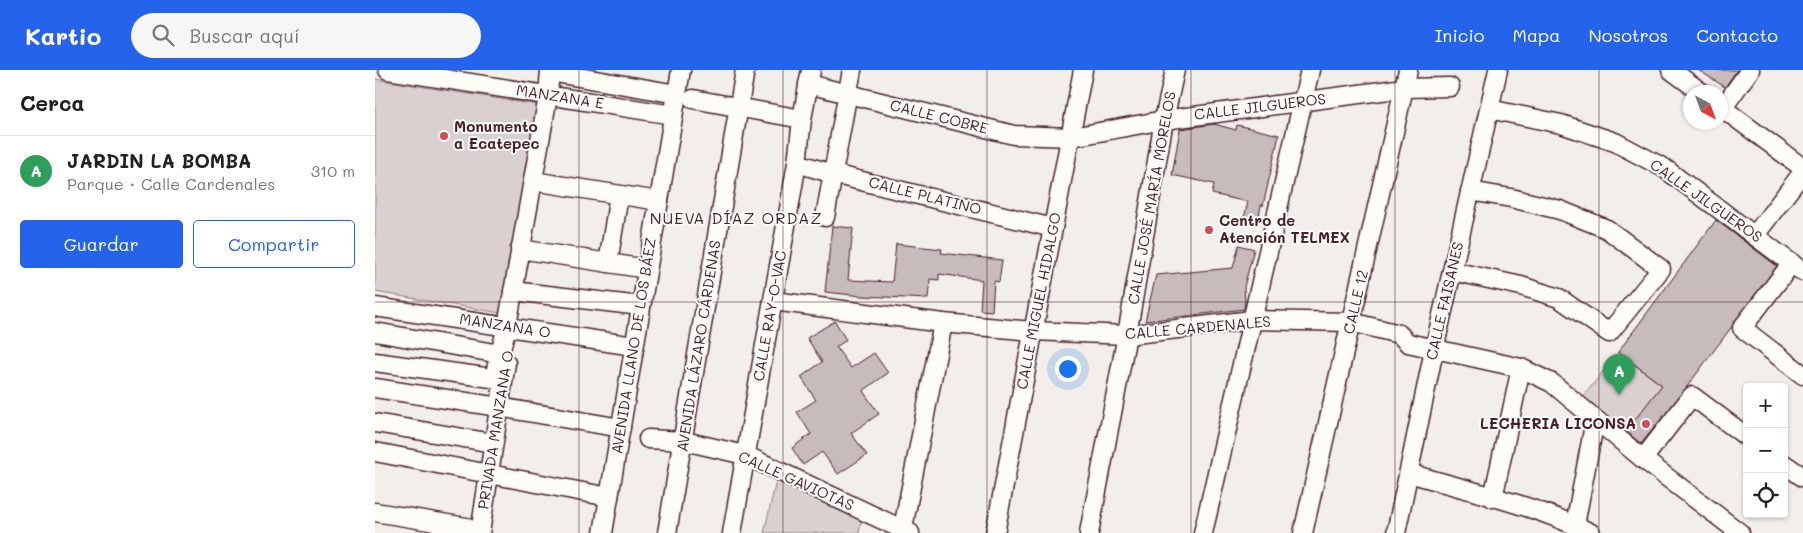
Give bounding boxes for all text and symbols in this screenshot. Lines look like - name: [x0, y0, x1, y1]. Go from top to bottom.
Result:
- search box: [131, 13, 481, 58]
- text: Kartio: [25, 20, 101, 51]
- icon: search: [149, 21, 177, 49]
- text: Buscar aquí: [189, 23, 300, 48]
- text: Inicio: [1434, 23, 1485, 47]
- text: Mapa: [1513, 23, 1560, 47]
- text: Nosotros: [1588, 23, 1668, 47]
- text: Contacto: [1696, 23, 1778, 47]
- street label: MANZANA E: [515, 79, 606, 113]
- north arrow: [1683, 85, 1728, 130]
- street label: CALLE JILGUEROS: [1193, 88, 1327, 124]
- text: Cerca: [20, 89, 85, 116]
- street label: CALLE JOSÉ MARÍA MORELOS: [1122, 90, 1180, 306]
- street label: CALLE COBRE: [888, 94, 991, 138]
- place label: Monumento a Ecatepec: [454, 116, 539, 153]
- marker: Monumento a Ecatepec: [438, 130, 450, 142]
- text: JARDIN LA BOMBA: [67, 148, 251, 173]
- street label: CALLE JILGUEROS: [1647, 154, 1767, 246]
- text: A: [30, 160, 42, 181]
- text: 310 m: [311, 160, 355, 181]
- street label: CALLE PLATINO: [867, 171, 984, 219]
- text: Parque · Calle Cardenales: [67, 173, 275, 194]
- district label: NUEVA DÍAZ ORDAZ: [650, 207, 822, 228]
- street label: CALLE MIGUEL HIDALGO: [1011, 210, 1065, 391]
- place label: Centro de Atención TELMEX: [1219, 210, 1350, 247]
- button: Guardar: [20, 220, 183, 268]
- button: Compartir: [193, 220, 355, 268]
- marker: Centro de Atención TELMEX: [1203, 224, 1215, 236]
- street label: AVENIDA LLANO DE LOS BÁEZ: [606, 236, 660, 455]
- street label: AVENIDA LÁZARO CÁRDENAS: [671, 239, 725, 453]
- street label: CALLE FAISANES: [1421, 240, 1467, 362]
- street label: CALLE RAY-O-VAC: [748, 249, 790, 383]
- street label: CALLE 12: [1338, 268, 1372, 336]
- street label: MANZANA O: [458, 308, 552, 342]
- street label: CALLE CARDENALES: [1124, 311, 1272, 343]
- street label: PRIVADA MANZANA O: [473, 349, 517, 511]
- pin: A: [1603, 354, 1635, 395]
- your location: [1055, 356, 1081, 382]
- map controls: [1743, 383, 1788, 518]
- button: +: [1743, 383, 1788, 428]
- place label: LECHERIA LICONSA: [1480, 413, 1636, 433]
- marker: LECHERIA LICONSA: [1640, 418, 1652, 430]
- button: −: [1743, 428, 1788, 473]
- street label: CALLE GAVIOTAS: [735, 446, 857, 515]
- button: locate: [1743, 473, 1788, 518]

